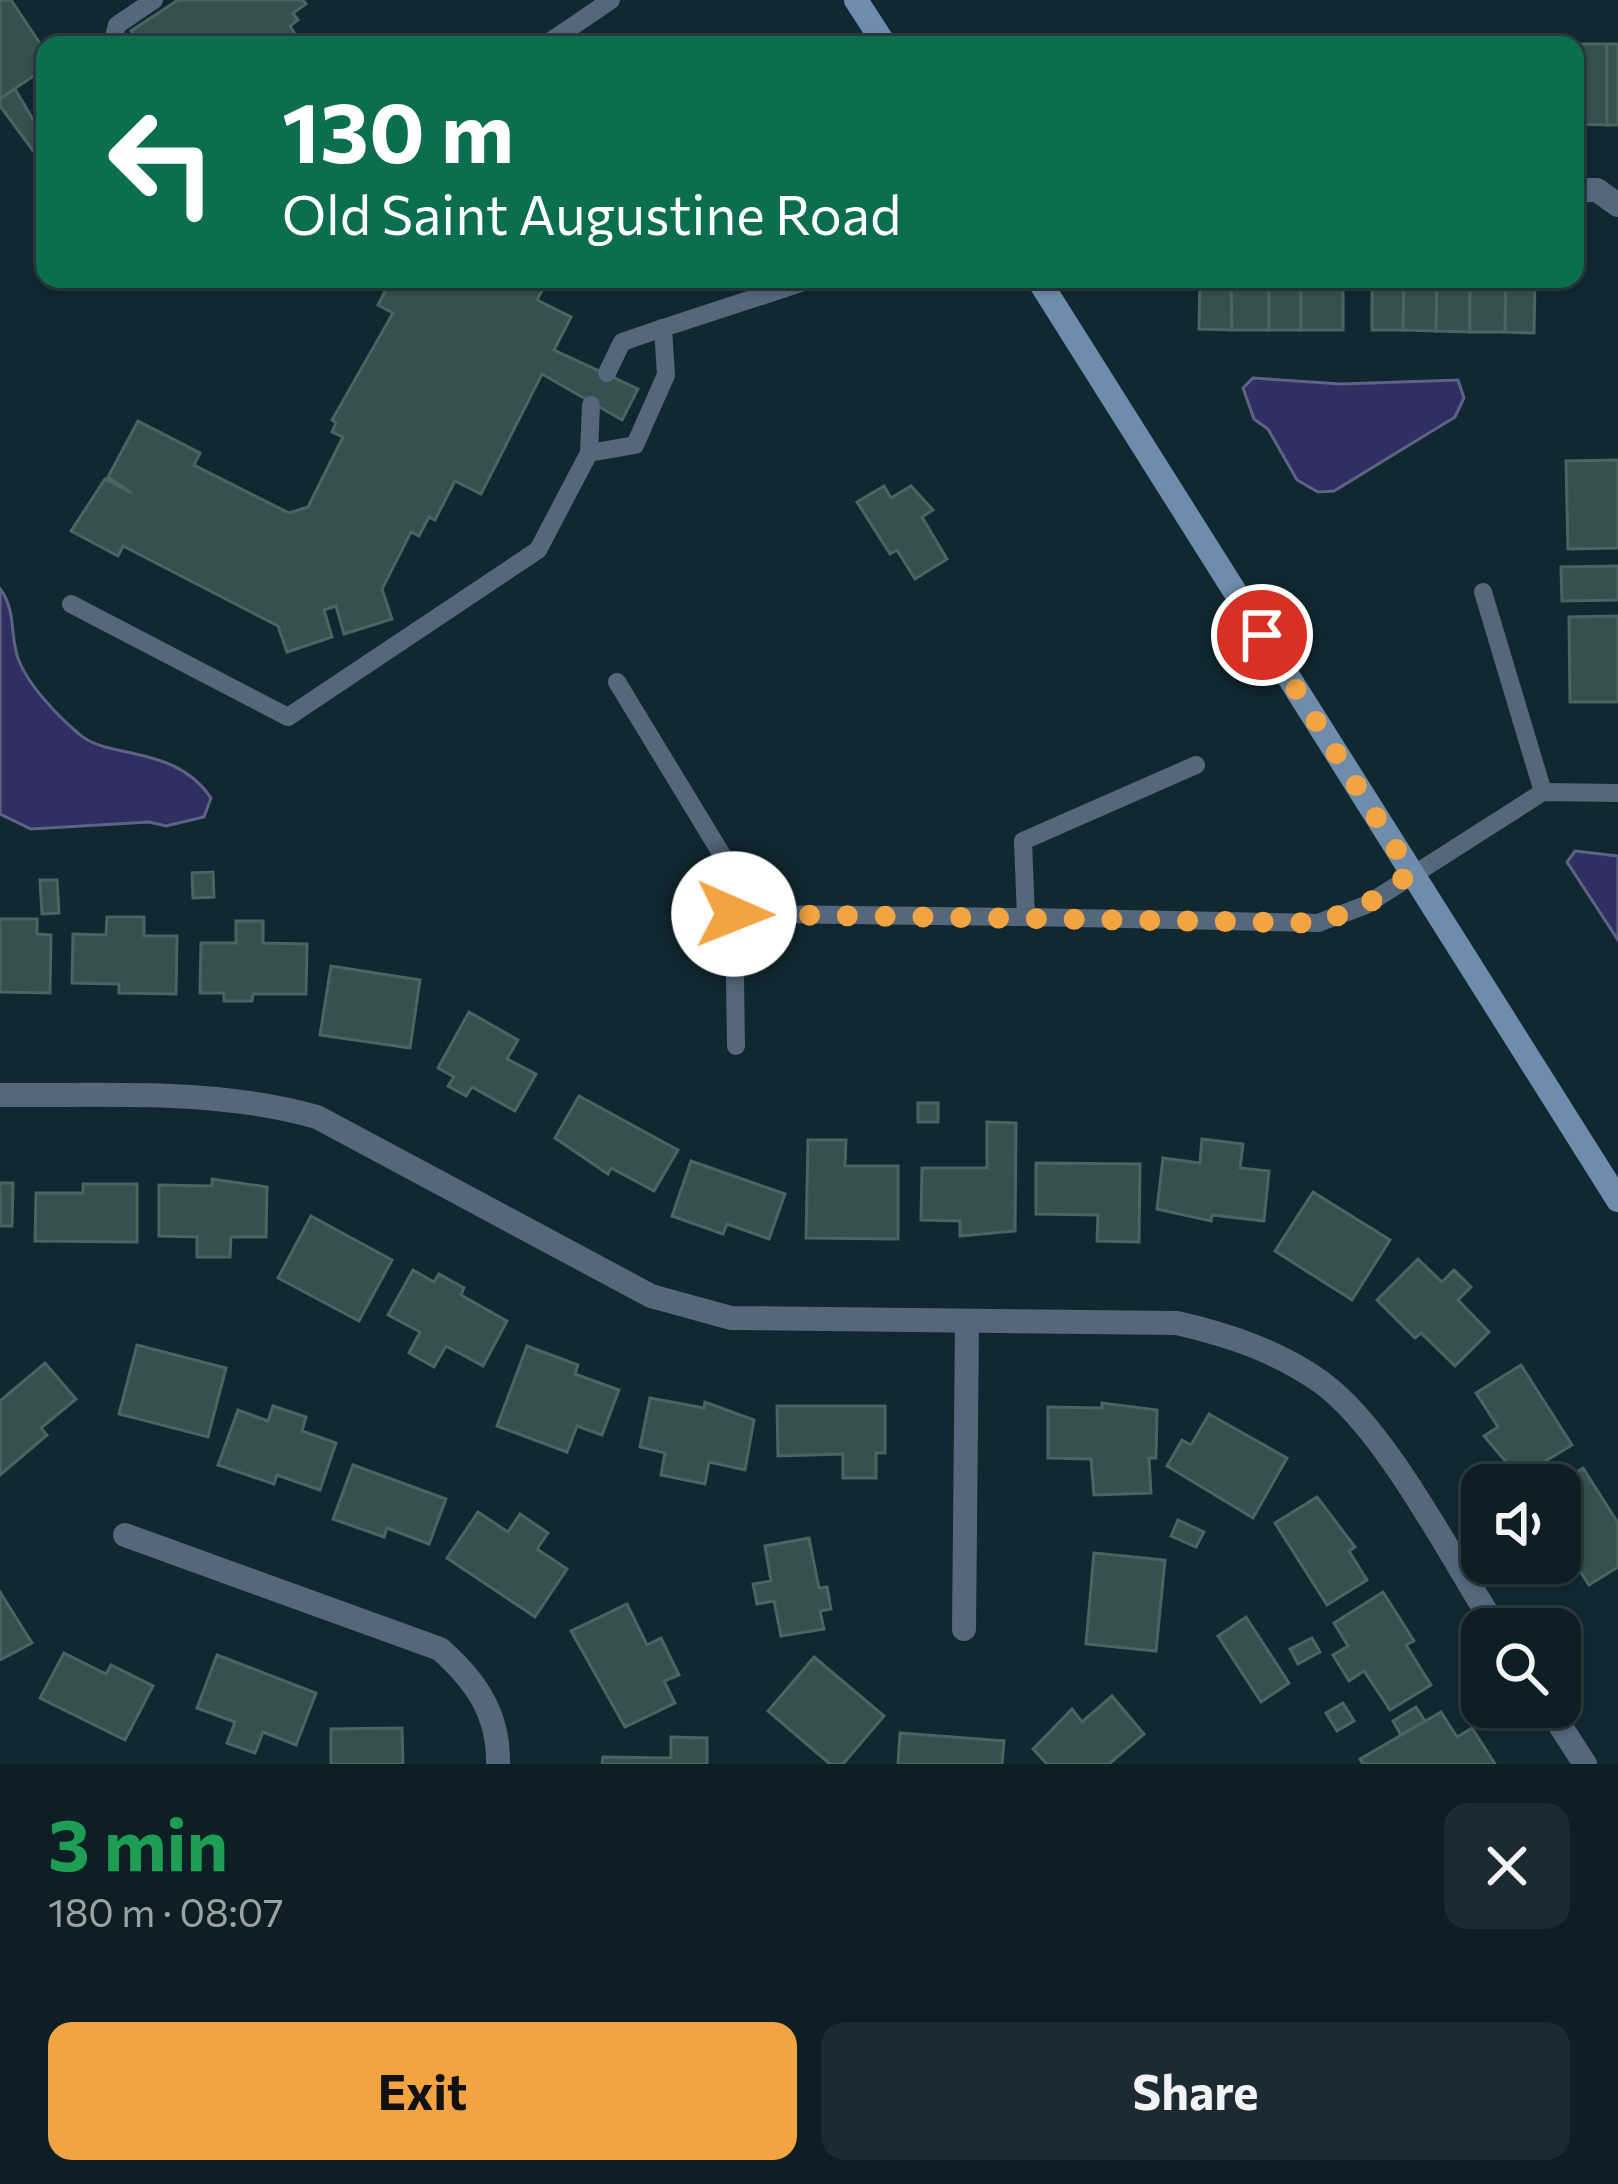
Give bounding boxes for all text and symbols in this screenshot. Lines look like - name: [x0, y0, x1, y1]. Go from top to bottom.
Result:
- text: 130 m: [282, 78, 514, 180]
- icon: left: [84, 84, 240, 240]
- text: Old Saint Augustine Road: [282, 180, 901, 246]
- pin: [1211, 584, 1313, 686]
- icon: arrive: [1229, 602, 1295, 668]
- position arrow: [671, 851, 797, 977]
- map controls: [1461, 1464, 1581, 1728]
- button: sound: [1461, 1464, 1581, 1584]
- button: search: [1461, 1608, 1581, 1728]
- text: 3 min: [48, 1798, 228, 1886]
- button: close: [1444, 1803, 1570, 1929]
- text: 180 m · 08:07: [48, 1887, 284, 1935]
- button: Exit: [48, 2022, 797, 2160]
- button: Share: [821, 2022, 1570, 2160]

